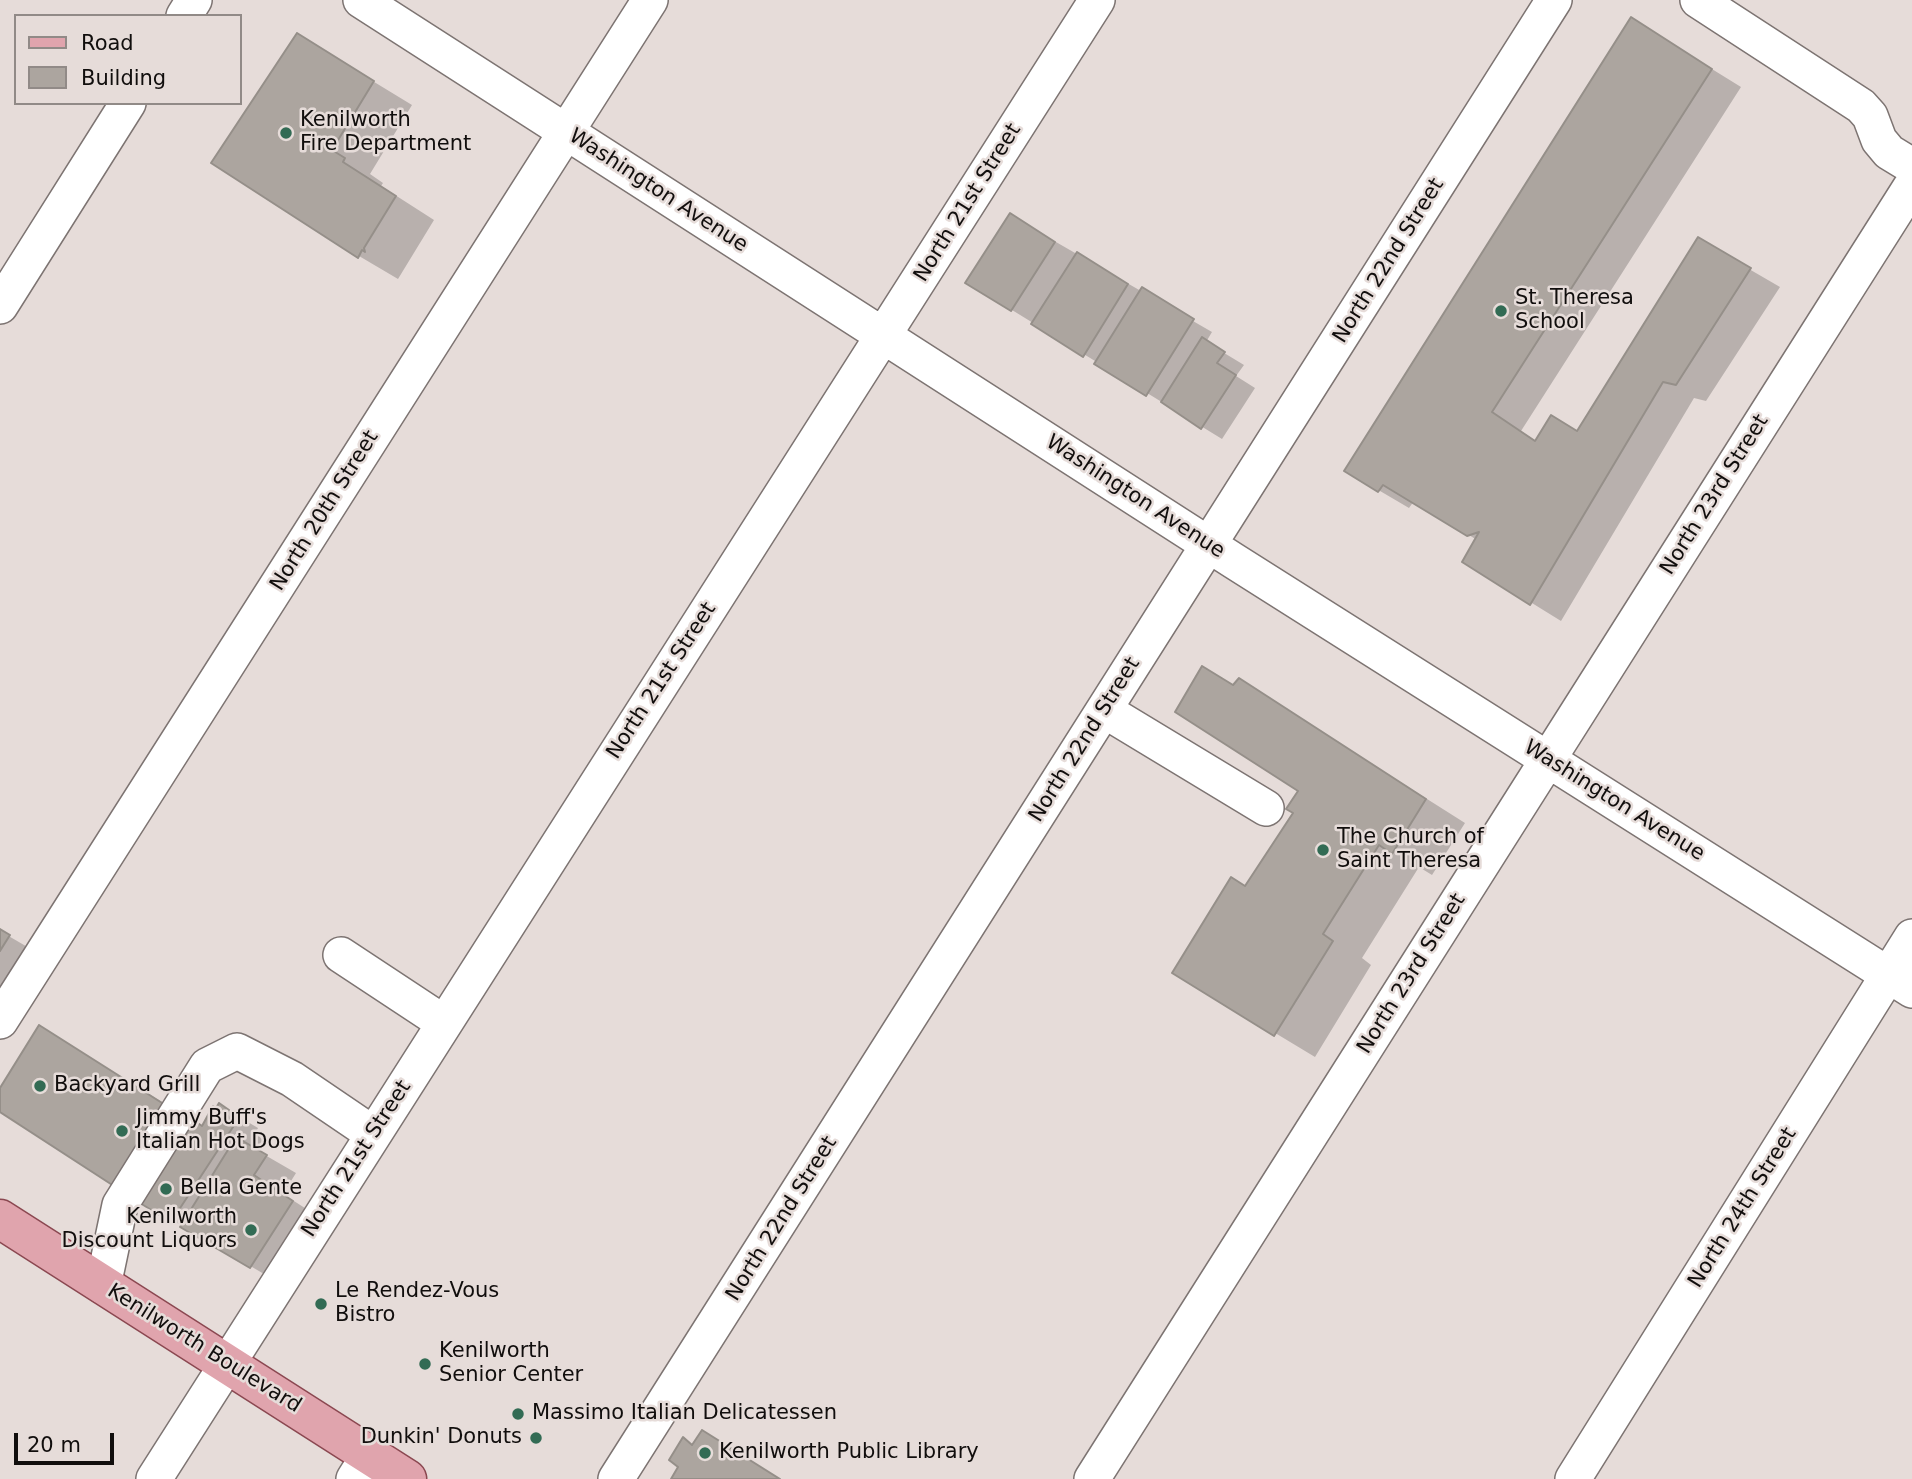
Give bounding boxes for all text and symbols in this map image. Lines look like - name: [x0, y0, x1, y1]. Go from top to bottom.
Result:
- legend: [14, 14, 242, 105]
- text: Road: [81, 31, 134, 55]
- text: Building: [81, 66, 166, 90]
- place label: Kenilworth Fire Department: [300, 108, 471, 158]
- street label: North 21st Street: [909, 119, 1027, 287]
- street label: Washington Avenue: [564, 124, 752, 258]
- marker: Kenilworth Fire Department: [278, 125, 294, 141]
- street label: North 22nd Street: [1328, 174, 1450, 348]
- place label: St. Theresa School: [1515, 286, 1634, 336]
- marker: St. Theresa School: [1493, 303, 1509, 319]
- street label: North 23rd Street: [1656, 410, 1774, 580]
- street label: North 20th Street: [266, 426, 384, 596]
- street label: Washington Avenue: [1041, 430, 1229, 564]
- street label: North 21st Street: [602, 598, 722, 764]
- street label: North 22nd Street: [1024, 653, 1146, 827]
- street label: Washington Avenue: [1519, 735, 1709, 867]
- place label: The Church of Saint Theresa: [1337, 825, 1484, 875]
- marker: The Church of Saint Theresa: [1315, 842, 1331, 858]
- street label: North 23rd Street: [1353, 889, 1471, 1059]
- place label: Backyard Grill: [54, 1073, 200, 1099]
- street label: North 21st Street: [297, 1076, 417, 1242]
- marker: Backyard Grill: [32, 1078, 48, 1094]
- place label: Jimmy Buff's Italian Hot Dogs: [136, 1106, 305, 1156]
- marker: Jimmy Buff's Italian Hot Dogs: [114, 1123, 130, 1139]
- street label: North 24th Street: [1684, 1123, 1802, 1293]
- street label: North 22nd Street: [721, 1132, 843, 1306]
- place label: Bella Gente: [180, 1176, 302, 1202]
- marker: Bella Gente: [158, 1181, 174, 1197]
- place label: Kenilworth Discount Liquors: [62, 1205, 237, 1255]
- marker: Kenilworth Discount Liquors: [243, 1222, 259, 1238]
- street label: Kenilworth Boulevard: [102, 1279, 306, 1419]
- place label: Le Rendez-Vous Bistro: [335, 1279, 499, 1329]
- marker: Le Rendez-Vous Bistro: [313, 1296, 329, 1312]
- place label: Kenilworth Senior Center: [439, 1339, 583, 1389]
- marker: Kenilworth Senior Center: [417, 1356, 433, 1372]
- place label: Massimo Italian Delicatessen: [532, 1401, 837, 1427]
- marker: Massimo Italian Delicatessen: [510, 1406, 526, 1422]
- scale bar: [18, 1420, 117, 1464]
- place label: Dunkin' Donuts: [361, 1425, 522, 1451]
- marker: Dunkin' Donuts: [528, 1430, 544, 1446]
- text: 20 m: [27, 1433, 81, 1457]
- place label: Kenilworth Public Library: [719, 1440, 979, 1466]
- marker: Kenilworth Public Library: [697, 1445, 713, 1461]

